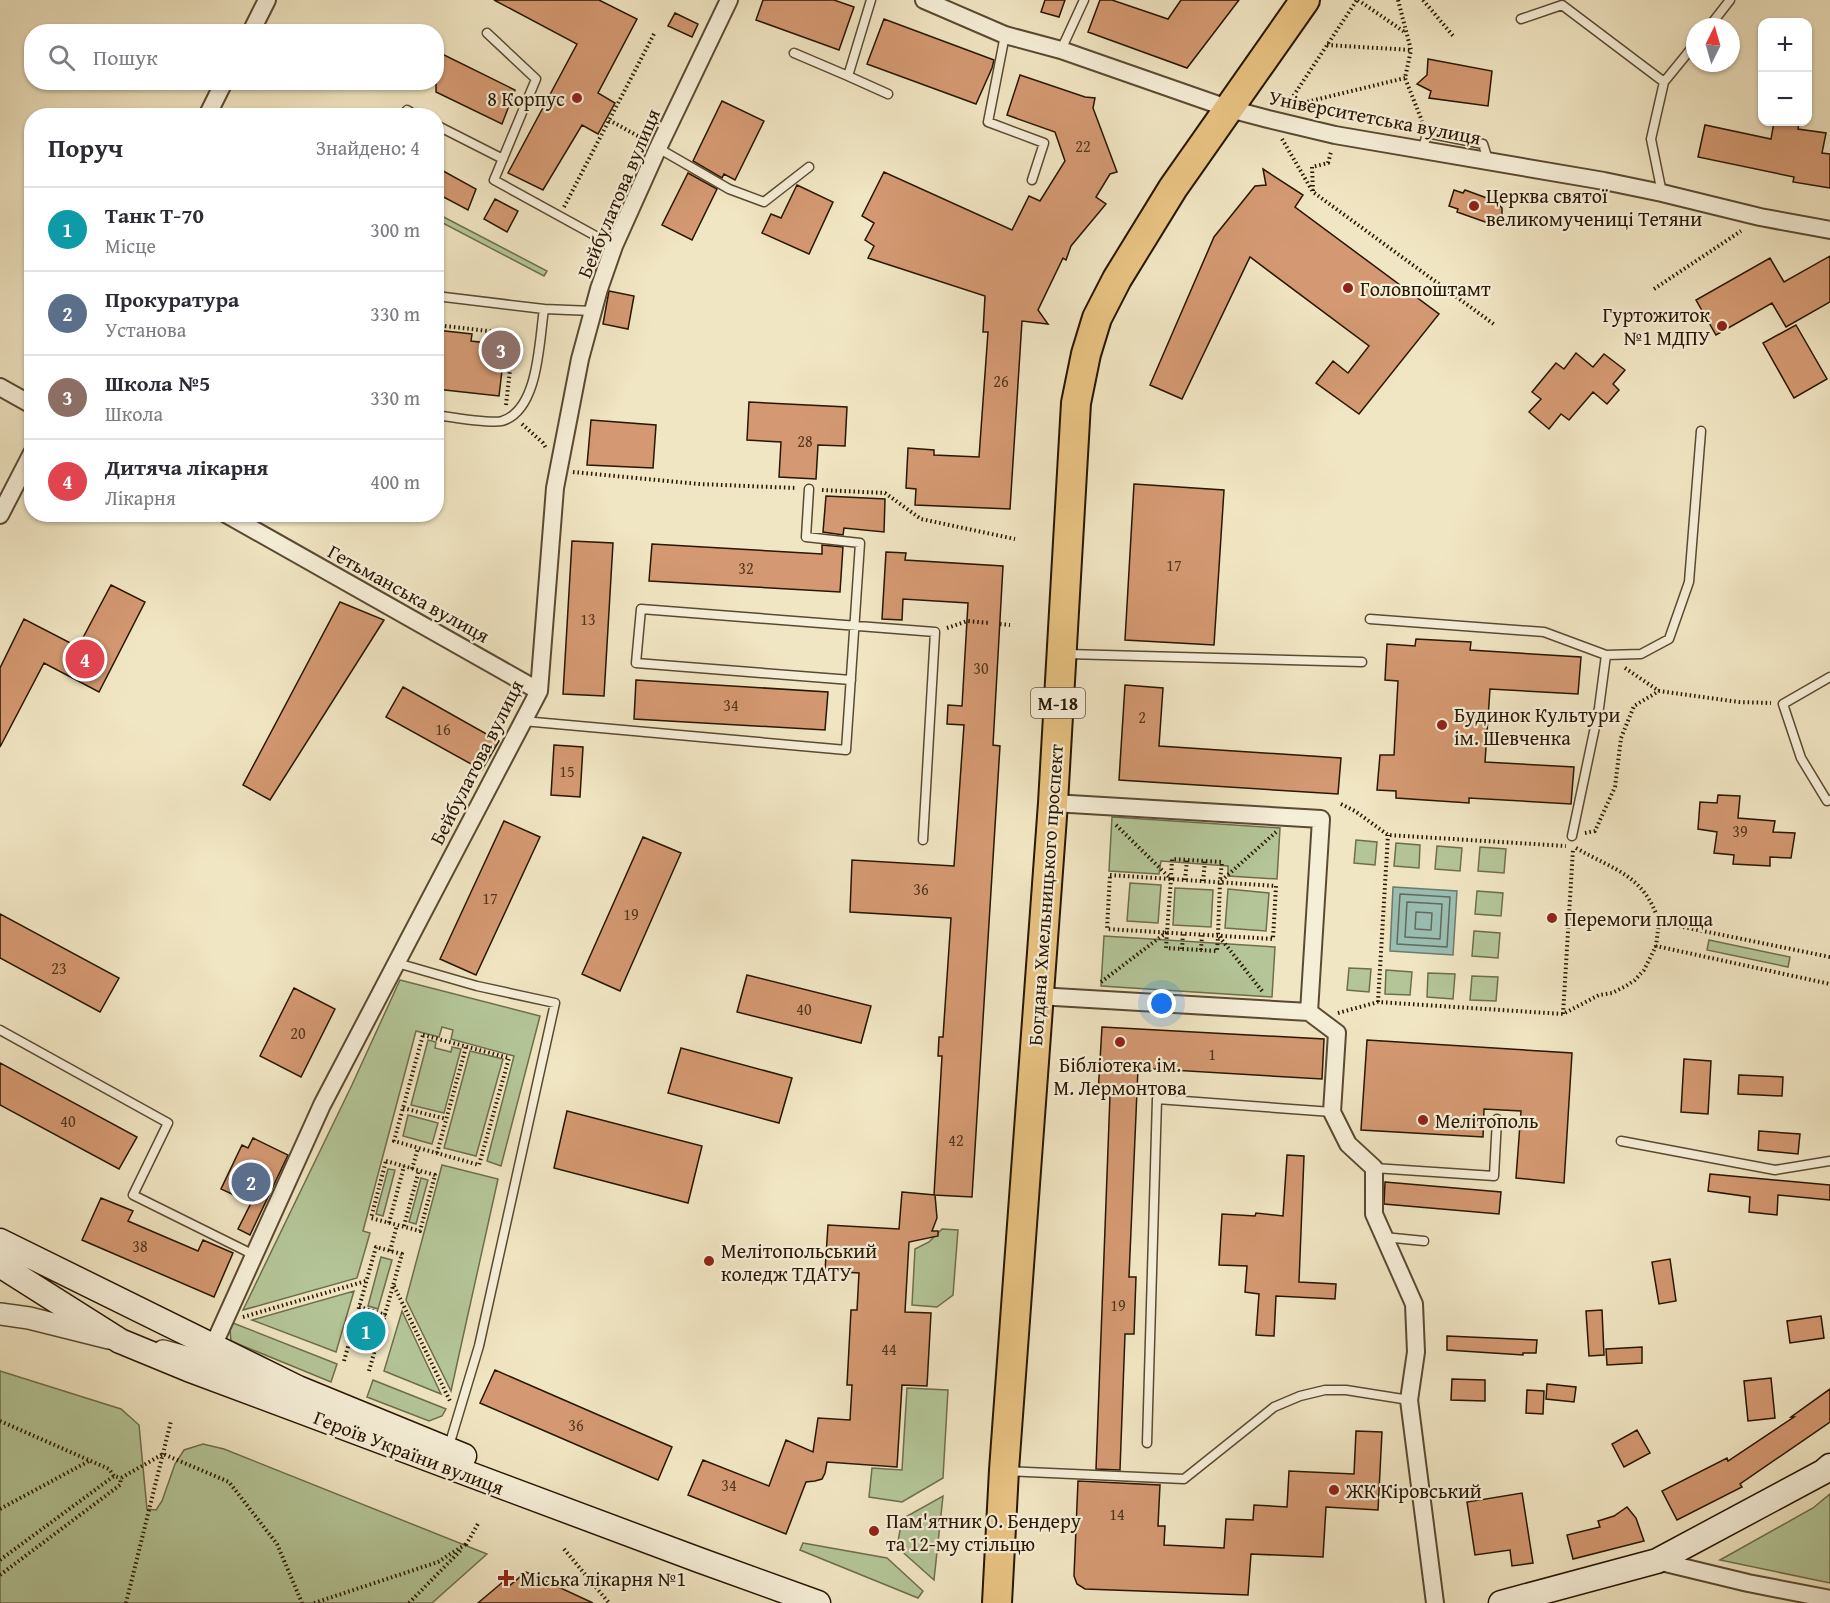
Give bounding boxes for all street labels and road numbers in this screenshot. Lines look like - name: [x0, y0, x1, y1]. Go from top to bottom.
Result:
- street label: Університетська вулиця: [1266, 82, 1484, 152]
- street label: Бейбулатова вулиця: [569, 104, 667, 282]
- street label: Гетьманська вулиця: [323, 537, 495, 649]
- street label: Бейбулатова вулиця: [422, 675, 530, 849]
- road number: М-18: [1031, 688, 1085, 718]
- street label: Богдана Хмельницького проспект: [1020, 743, 1070, 1047]
- street label: Героїв України вулиця: [310, 1402, 508, 1502]

